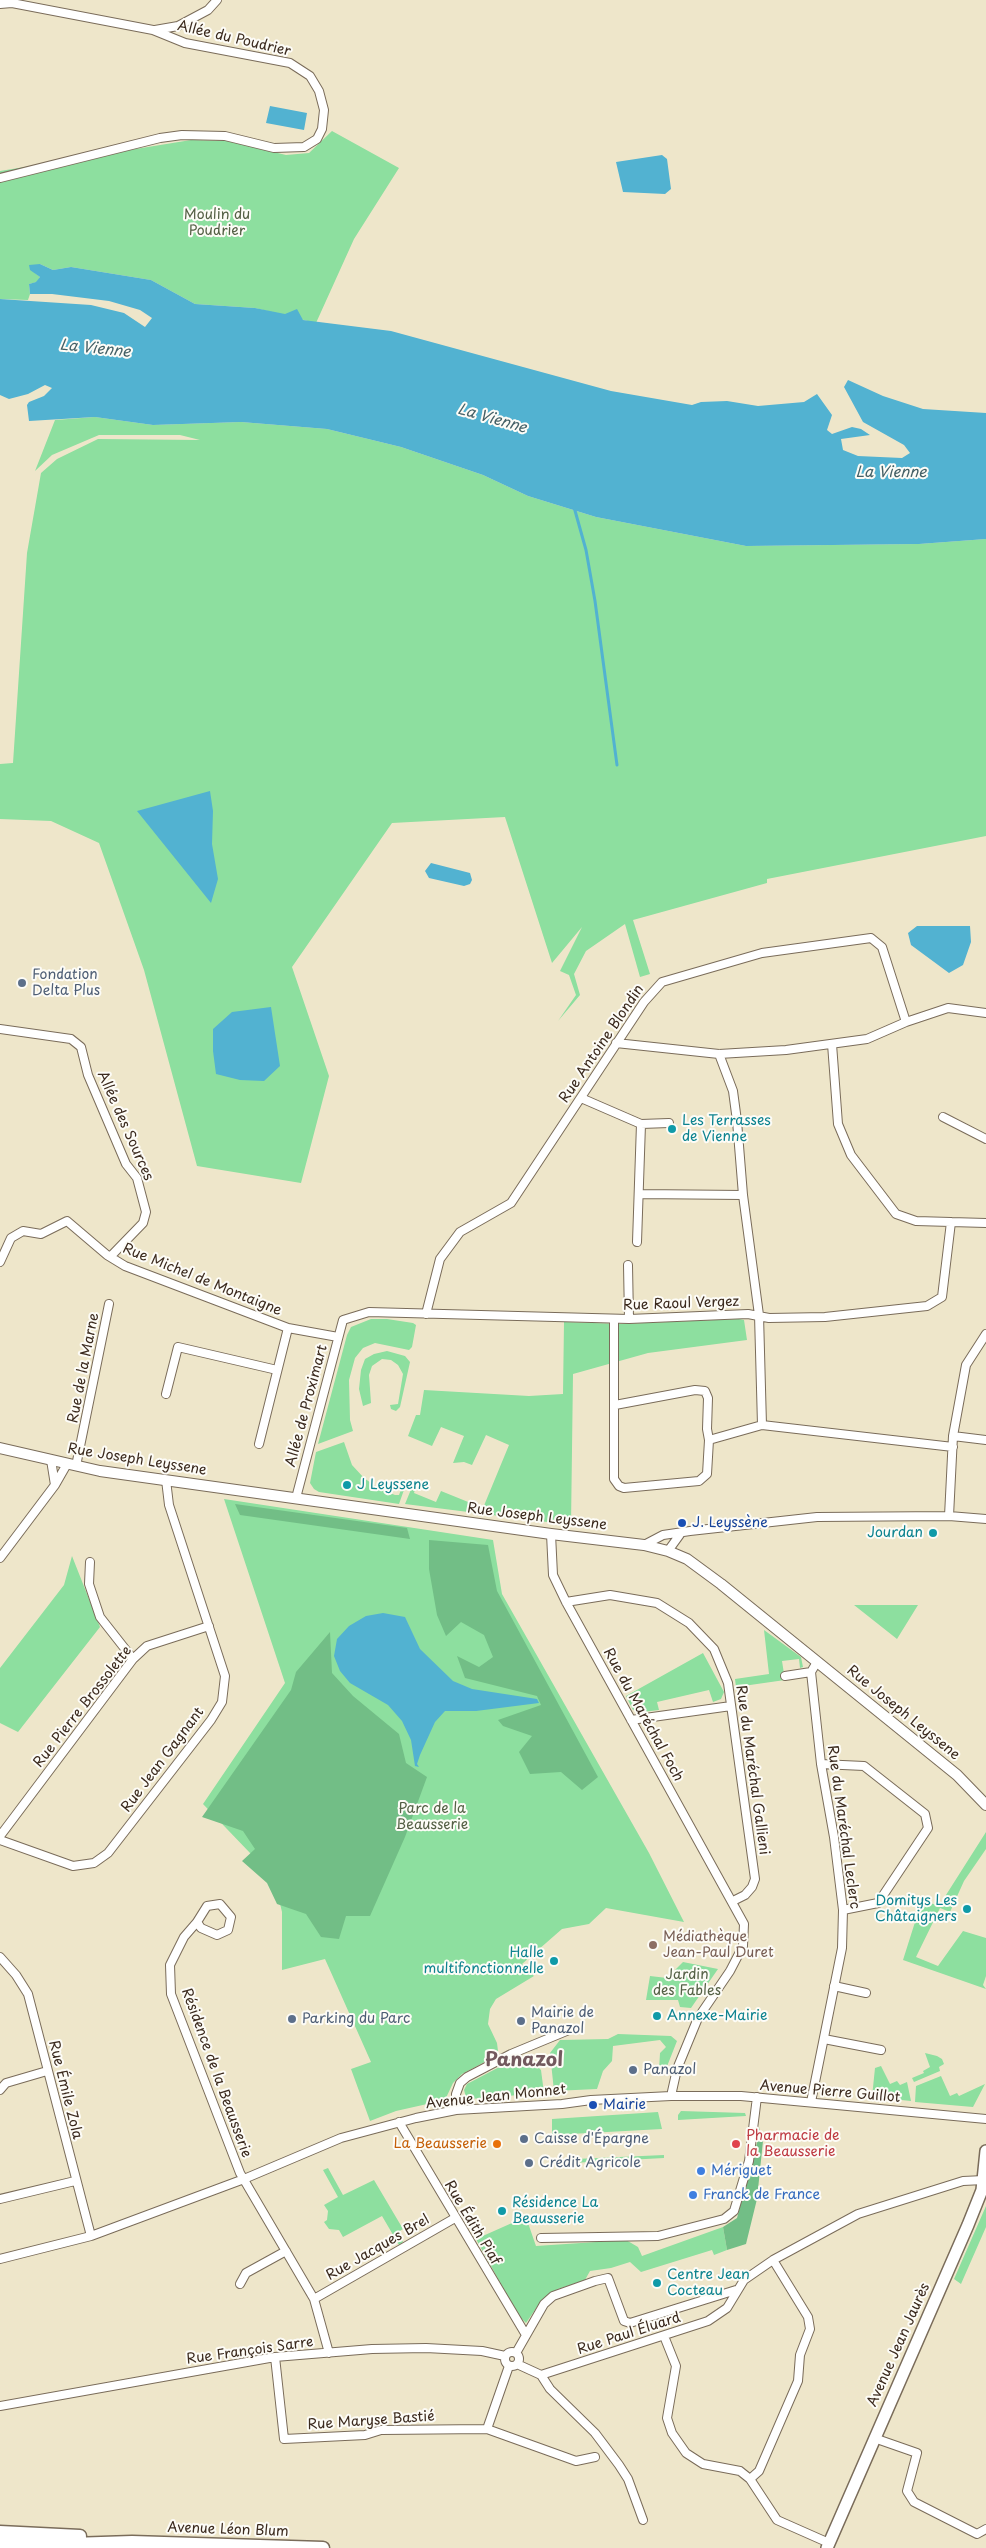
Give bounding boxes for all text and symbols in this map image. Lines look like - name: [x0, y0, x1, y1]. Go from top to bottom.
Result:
- street label: Allée du Poudrier: [176, 18, 292, 60]
- park label: Moulin du Poudrier: [184, 207, 250, 240]
- water label: La Vienne: [59, 336, 131, 362]
- water label: La Vienne: [455, 401, 529, 437]
- water label: La Vienne: [856, 464, 926, 482]
- place label: Fondation Delta Plus: [32, 967, 100, 1000]
- marker: Fondation Delta Plus: [16, 977, 28, 989]
- street label: Rue Antoine Blondin: [556, 982, 648, 1106]
- street label: Allée des Sources: [93, 1069, 157, 1183]
- place label: Les Terrasses de Vienne: [682, 1113, 771, 1146]
- marker: Les Terrasses de Vienne: [666, 1123, 678, 1135]
- street label: Rue Michel de Montaigne: [120, 1240, 284, 1320]
- street label: Rue Raoul Vergez: [623, 1294, 739, 1314]
- street label: Rue de la Marne: [65, 1311, 103, 1425]
- street label: Allée de Proximart: [283, 1343, 331, 1469]
- street label: Rue Joseph Leyssene: [66, 1441, 208, 1479]
- place label: J Leyssene: [357, 1477, 429, 1493]
- marker: J Leyssene: [341, 1479, 353, 1491]
- street label: Rue Joseph Leyssene: [466, 1500, 608, 1534]
- place label: J. Leyssène: [692, 1515, 768, 1531]
- marker: J. Leyssène: [676, 1517, 688, 1529]
- place label: Jourdan: [867, 1525, 923, 1541]
- marker: Jourdan: [927, 1527, 939, 1539]
- street label: Rue Pierre Brossolette: [30, 1643, 136, 1771]
- street label: Rue du Maréchal Foch: [599, 1645, 687, 1785]
- street label: Rue Joseph Leyssene: [843, 1662, 963, 1764]
- street label: Rue du Maréchal Gallieni: [732, 1684, 772, 1856]
- street label: Rue Jean Gagnant: [118, 1704, 208, 1816]
- street label: Rue du Maréchal Leclerc: [823, 1744, 863, 1910]
- park label: Parc de la Beausserie: [396, 1801, 468, 1834]
- place label: Domitys Les Châtaigners: [875, 1893, 957, 1925]
- marker: Domitys Les Châtaigners: [961, 1903, 973, 1915]
- place label: Médiathèque Jean-Paul Duret: [663, 1929, 774, 1961]
- marker: Médiathèque Jean-Paul Duret: [647, 1939, 659, 1951]
- place label: Halle multifonctionnelle: [423, 1945, 544, 1978]
- marker: Halle multifonctionnelle: [548, 1955, 560, 1967]
- park label: Jardin des Fables: [653, 1967, 721, 2000]
- street label: Résidence de la Beausserie: [177, 1986, 255, 2160]
- place label: Mairie de Panazol: [531, 2005, 594, 2038]
- place label: Annexe-Mairie: [667, 2008, 767, 2024]
- marker: Annexe-Mairie: [651, 2010, 663, 2022]
- place label: Parking du Parc: [302, 2011, 410, 2027]
- marker: Parking du Parc: [286, 2013, 298, 2025]
- marker: Mairie de Panazol: [515, 2015, 527, 2027]
- street label: Rue Émile Zola: [45, 2039, 85, 2141]
- district label: Panazol: [485, 2050, 563, 2072]
- place label: Panazol: [643, 2062, 696, 2078]
- marker: Panazol: [627, 2064, 639, 2076]
- street label: Avenue Pierre Guillot: [759, 2077, 901, 2107]
- street label: Avenue Jean Monnet: [425, 2081, 567, 2113]
- place label: Mairie: [603, 2097, 646, 2113]
- marker: Mairie: [587, 2099, 599, 2111]
- place label: Pharmacie de la Beausserie: [746, 2128, 839, 2160]
- place label: Caisse d'Épargne: [534, 2131, 649, 2147]
- marker: Caisse d'Épargne: [518, 2133, 530, 2145]
- place label: La Beausserie: [393, 2136, 487, 2152]
- marker: La Beausserie: [491, 2138, 503, 2150]
- marker: Pharmacie de la Beausserie: [730, 2138, 742, 2150]
- place label: Crédit Agricole: [539, 2155, 641, 2171]
- marker: Crédit Agricole: [523, 2157, 535, 2169]
- place label: Mériguet: [711, 2163, 772, 2179]
- marker: Mériguet: [695, 2165, 707, 2177]
- street label: Rue Édith Piaf: [440, 2178, 504, 2268]
- place label: Franck de France: [703, 2187, 820, 2203]
- marker: Franck de France: [687, 2189, 699, 2201]
- place label: Résidence La Beausserie: [512, 2195, 598, 2228]
- marker: Résidence La Beausserie: [496, 2205, 508, 2217]
- street label: Rue Jacques Brel: [323, 2212, 433, 2284]
- place label: Centre Jean Cocteau: [667, 2267, 750, 2300]
- marker: Centre Jean Cocteau: [651, 2277, 663, 2289]
- street label: Avenue Jean Jaurès: [864, 2281, 934, 2409]
- street label: Rue Paul Éluard: [575, 2309, 683, 2359]
- street label: Rue François Sarre: [185, 2334, 315, 2368]
- street label: Rue Maryse Bastié: [307, 2408, 435, 2434]
- street label: Avenue Léon Blum: [167, 2519, 289, 2541]

